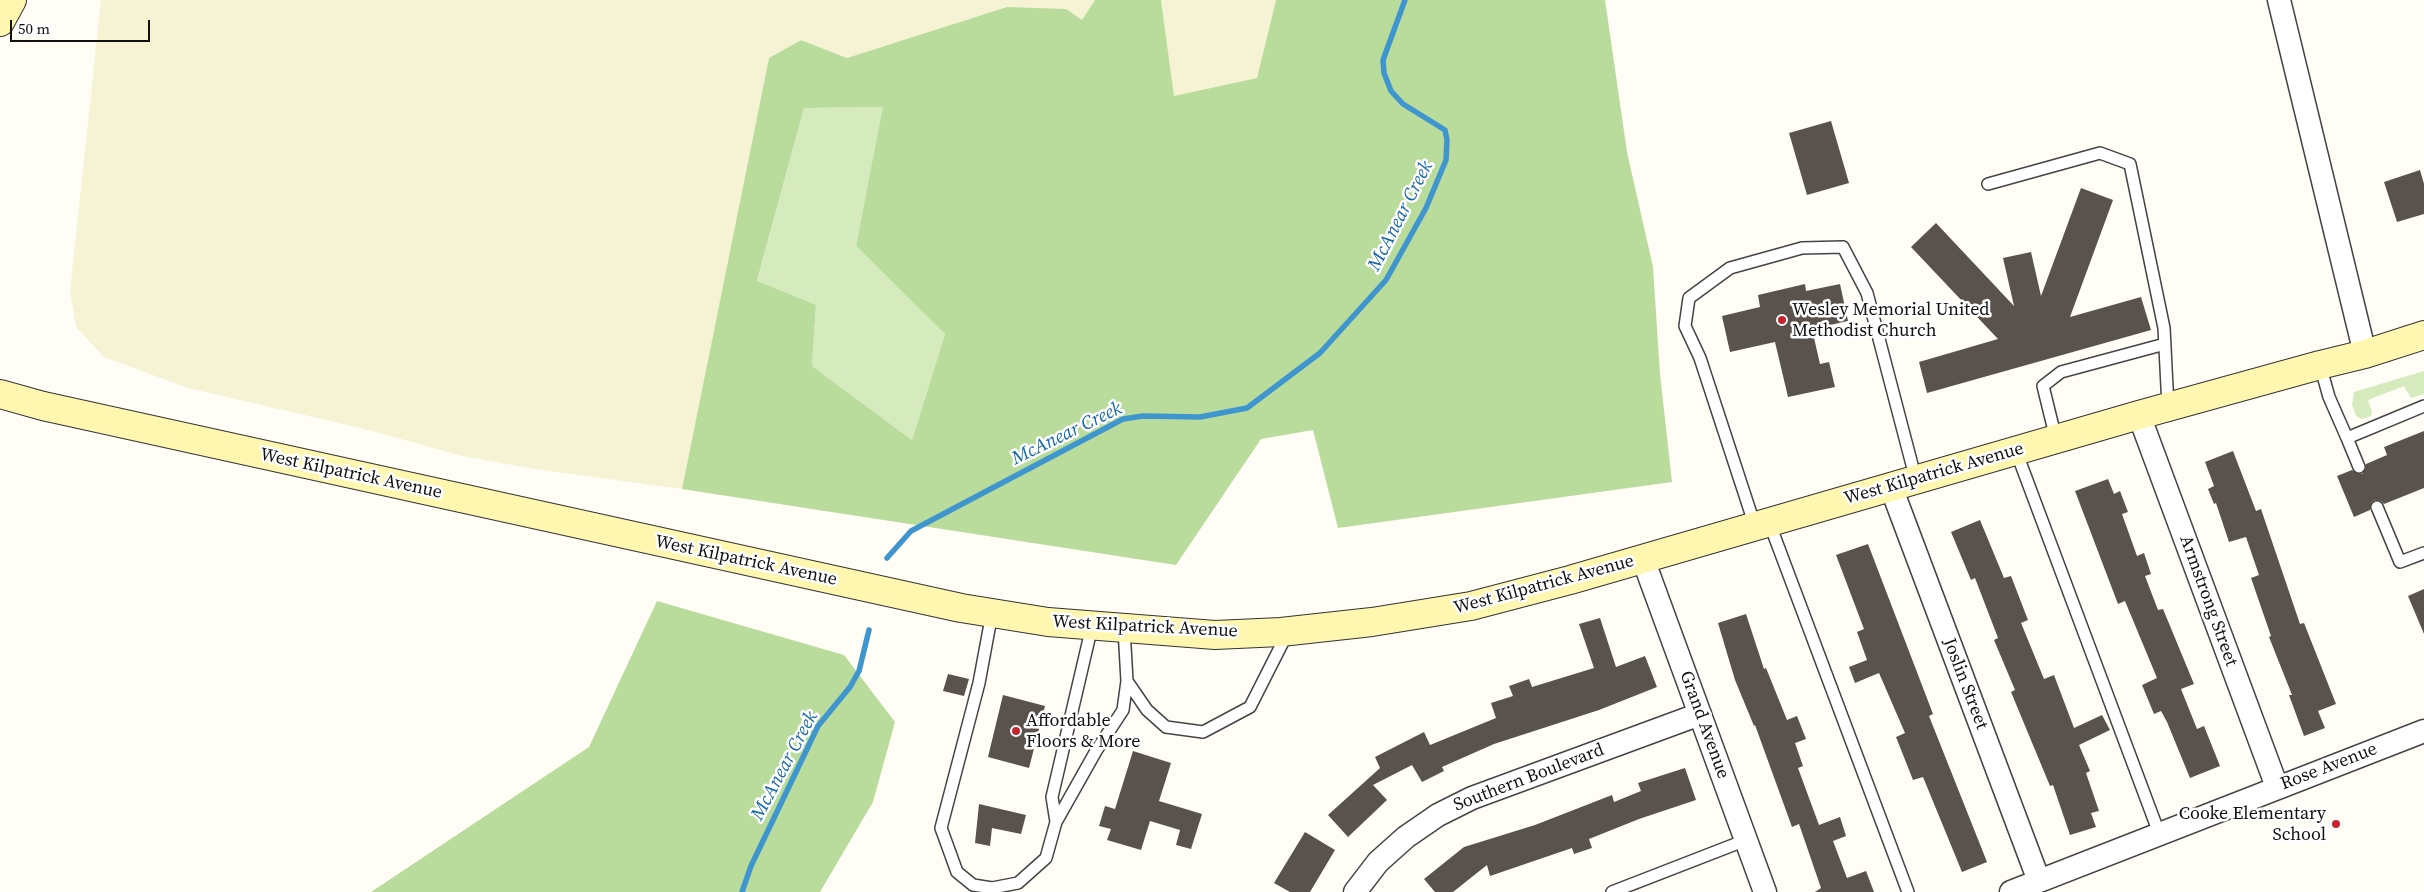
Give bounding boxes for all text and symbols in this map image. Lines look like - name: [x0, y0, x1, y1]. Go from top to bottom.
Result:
- scale bar: [12, 10, 152, 42]
- text: 50 m: [18, 18, 50, 39]
- water label: McAnear Creek: [1364, 157, 1438, 275]
- place label: Wesley Memorial United Methodist Church: [1792, 299, 1990, 342]
- marker: Wesley Memorial United Methodist Church: [1776, 314, 1788, 326]
- water label: McAnear Creek: [1008, 397, 1126, 471]
- street label: West Kilpatrick Avenue: [1842, 438, 2026, 510]
- street label: West Kilpatrick Avenue: [258, 444, 444, 504]
- street label: West Kilpatrick Avenue: [653, 531, 839, 591]
- street label: Armstrong Street: [2174, 533, 2242, 669]
- street label: West Kilpatrick Avenue: [1452, 551, 1636, 619]
- street label: West Kilpatrick Avenue: [1052, 611, 1238, 643]
- street label: Joslin Street: [1938, 635, 1992, 733]
- street label: Grand Avenue: [1674, 668, 1734, 782]
- water label: McAnear Creek: [747, 708, 823, 824]
- place label: Affordable Floors & More: [1026, 710, 1141, 752]
- marker: Affordable Floors & More: [1010, 725, 1022, 737]
- street label: Southern Boulevard: [1451, 739, 1607, 817]
- street label: Rose Avenue: [2278, 739, 2380, 795]
- place label: Cooke Elementary School: [2179, 803, 2326, 846]
- marker: Cooke Elementary School: [2330, 818, 2342, 830]

